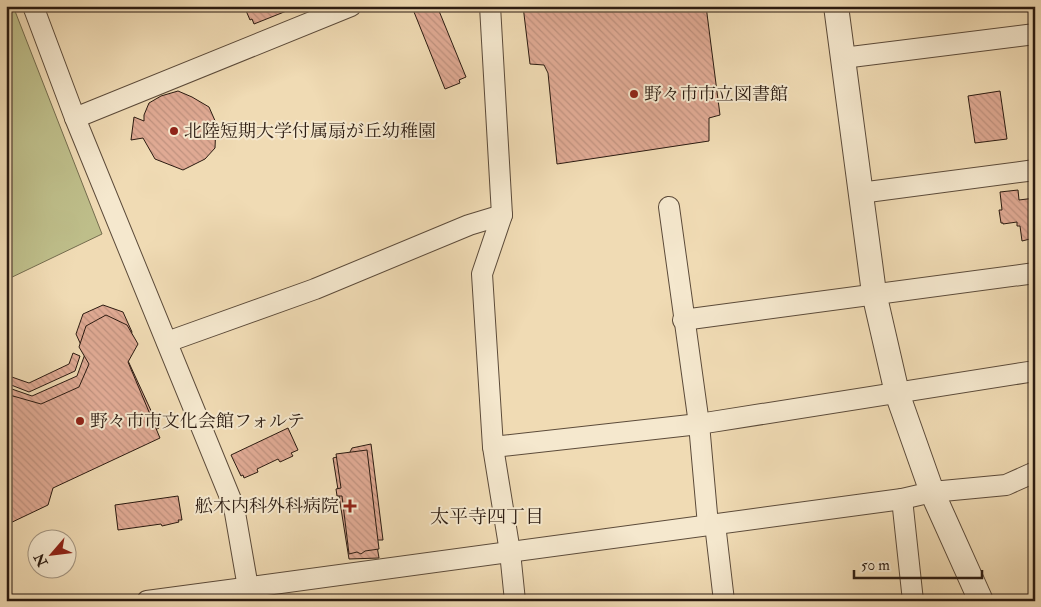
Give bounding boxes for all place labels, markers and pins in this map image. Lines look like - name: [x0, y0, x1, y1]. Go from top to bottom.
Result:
- place label: 野々市市立図書館: [644, 83, 788, 106]
- marker: 野々市市立図書館: [628, 88, 640, 100]
- place label: 北陸短期大学付属扇が丘幼稚園: [184, 120, 436, 143]
- marker: 北陸短期大学付属扇が丘幼稚園: [168, 125, 180, 137]
- place label: 野々市市文化会館フォルテ: [90, 410, 305, 433]
- marker: 野々市市文化会館フォルテ: [74, 415, 86, 427]
- place label: 舩木内科外科病院: [195, 495, 339, 518]
- marker: 舩木内科外科病院: [343, 499, 357, 513]

